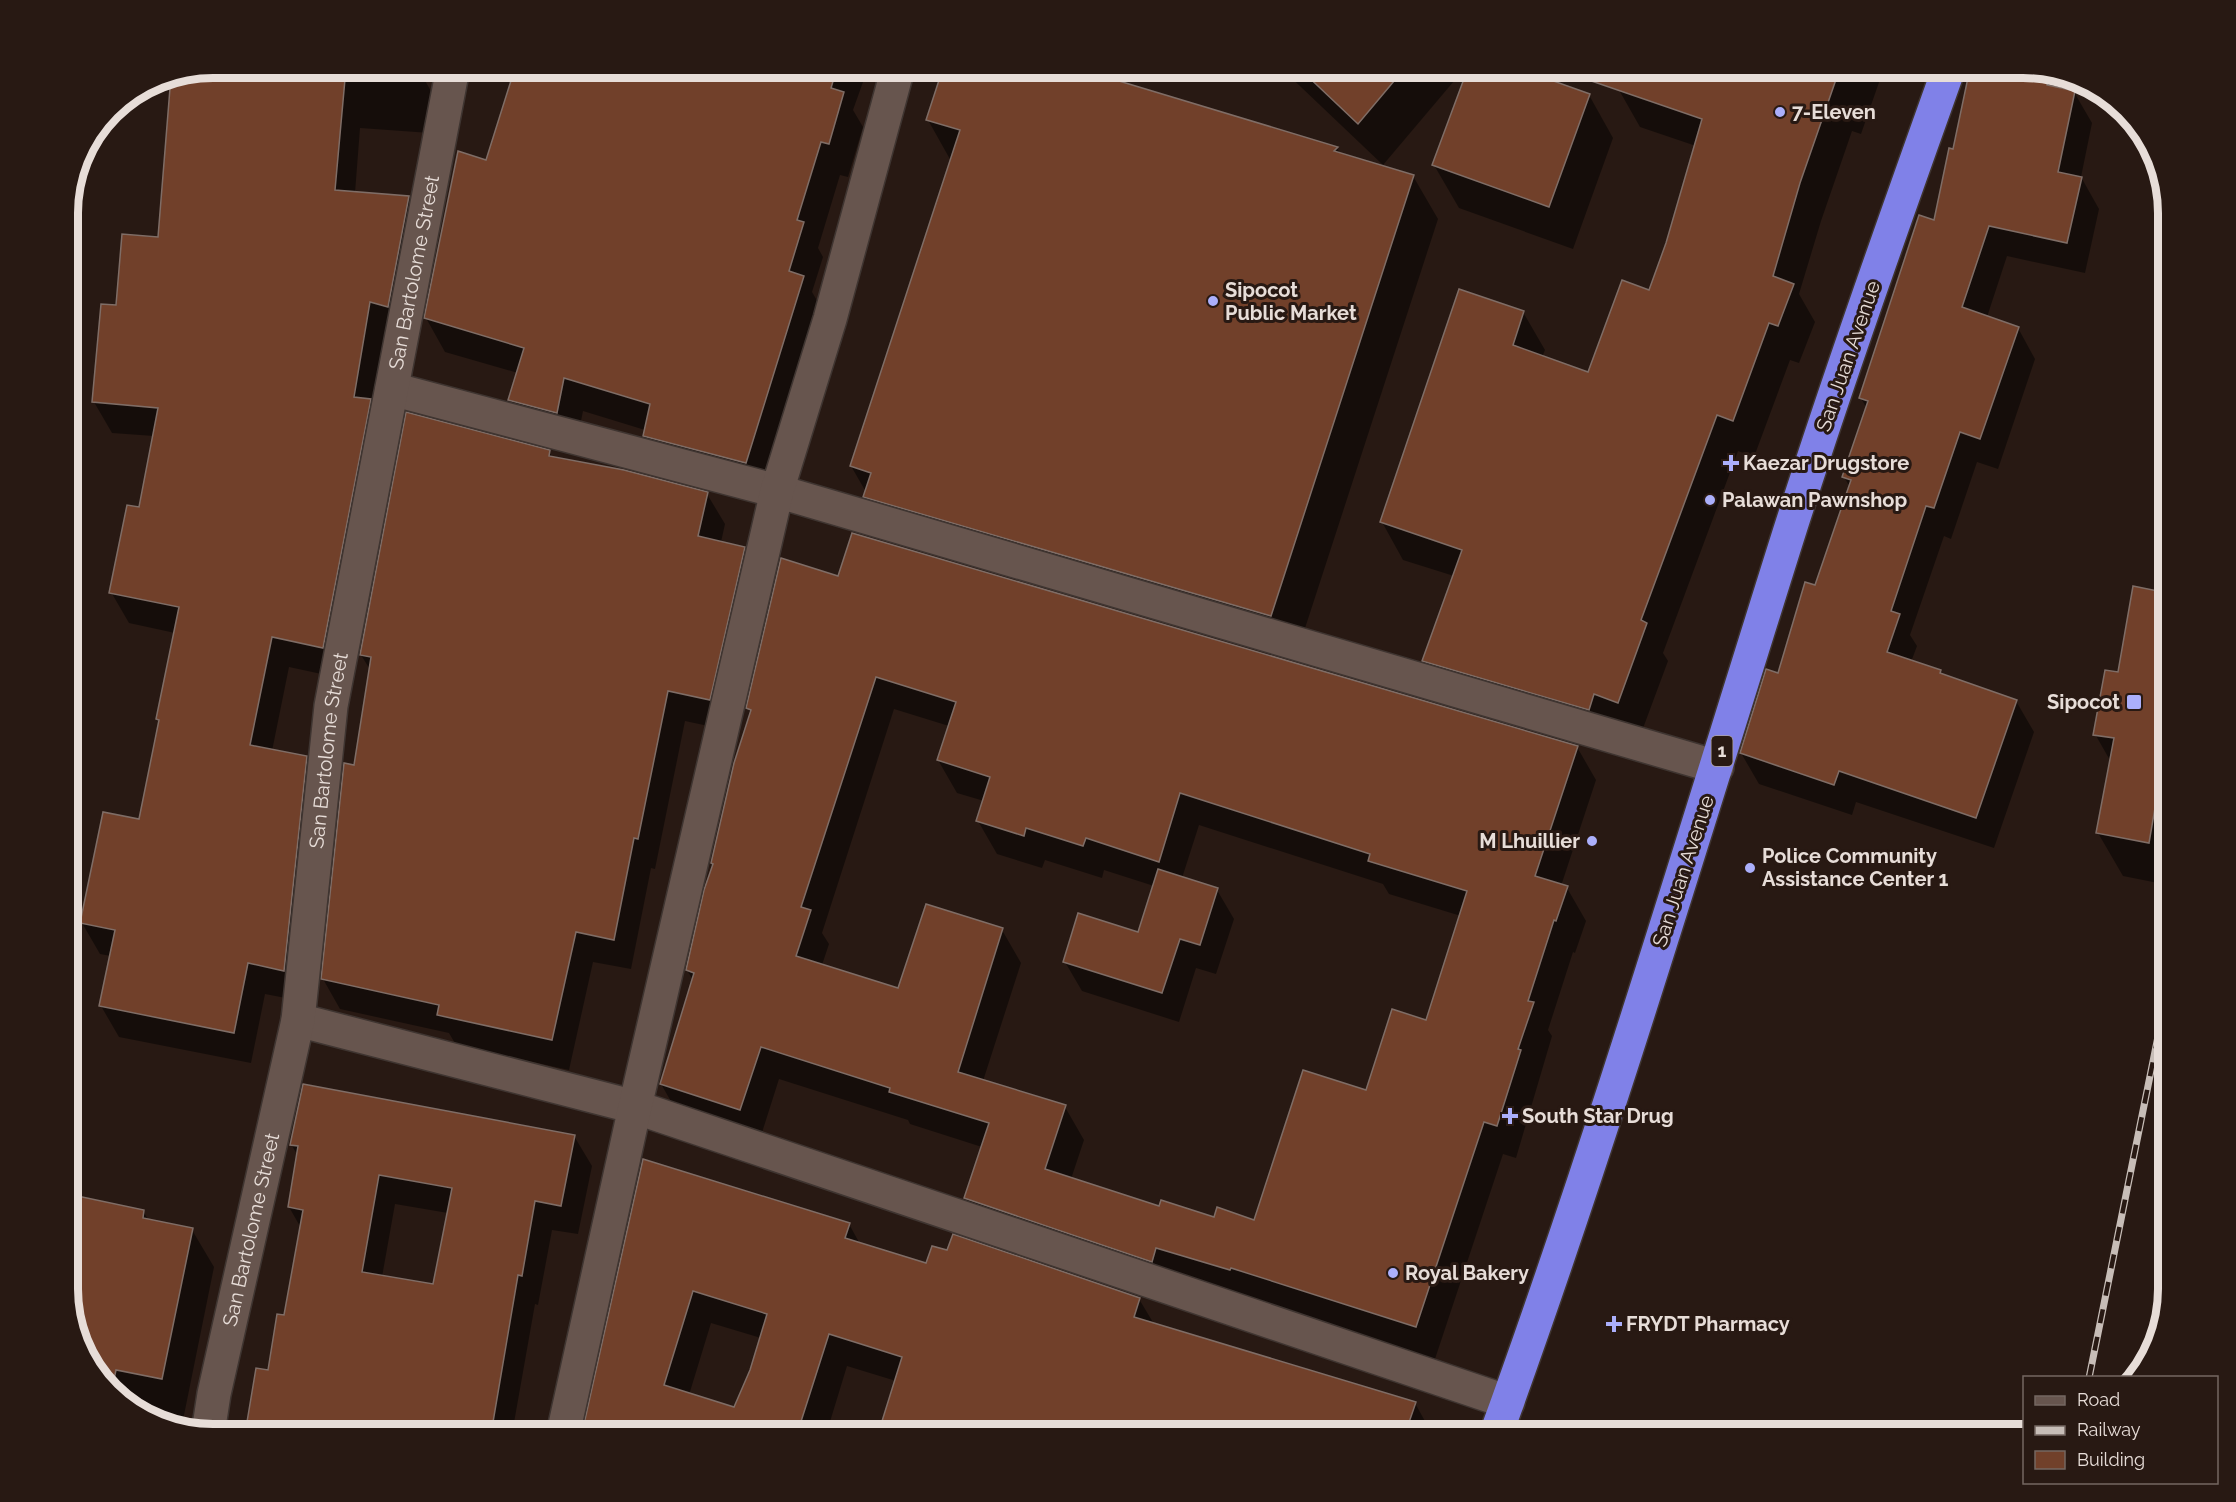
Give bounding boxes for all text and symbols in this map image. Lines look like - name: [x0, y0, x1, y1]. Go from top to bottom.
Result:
- place label: 7-Eleven: [1792, 100, 1876, 124]
- marker: 7-Eleven: [1773, 105, 1787, 119]
- street label: San Bartolome Street: [384, 173, 444, 372]
- street label: San Juan Avenue: [1811, 277, 1885, 435]
- place label: Sipocot Public Market: [1225, 278, 1357, 325]
- marker: Sipocot Public Market: [1206, 294, 1220, 308]
- place label: Kaezar Drugstore: [1743, 451, 1909, 475]
- marker: Kaezar Drugstore: [1724, 456, 1738, 470]
- place label: Palawan Pawnshop: [1722, 488, 1907, 512]
- marker: Palawan Pawnshop: [1703, 493, 1717, 507]
- street label: San Bartolome Street: [304, 650, 353, 850]
- place label: Sipocot: [2047, 690, 2120, 714]
- marker: Sipocot: [2125, 693, 2143, 711]
- road number: 1: [1712, 736, 1732, 766]
- street label: San Juan Avenue: [1647, 792, 1719, 950]
- place label: M Lhuillier: [1479, 829, 1580, 853]
- marker: M Lhuillier: [1585, 834, 1599, 848]
- place label: Police Community Assistance Center 1: [1762, 844, 1948, 891]
- marker: Police Community Assistance Center 1: [1743, 861, 1757, 875]
- place label: South Star Drug: [1522, 1104, 1674, 1128]
- marker: South Star Drug: [1503, 1109, 1517, 1123]
- street label: San Bartolome Street: [218, 1130, 284, 1329]
- place label: Royal Bakery: [1405, 1261, 1529, 1285]
- marker: Royal Bakery: [1386, 1266, 1400, 1280]
- place label: FRYDT Pharmacy: [1626, 1312, 1790, 1336]
- marker: FRYDT Pharmacy: [1607, 1317, 1621, 1331]
- legend: [2023, 1376, 2218, 1484]
- text: Road: [2077, 1389, 2120, 1410]
- text: Railway: [2077, 1419, 2141, 1440]
- text: Building: [2077, 1449, 2145, 1470]

